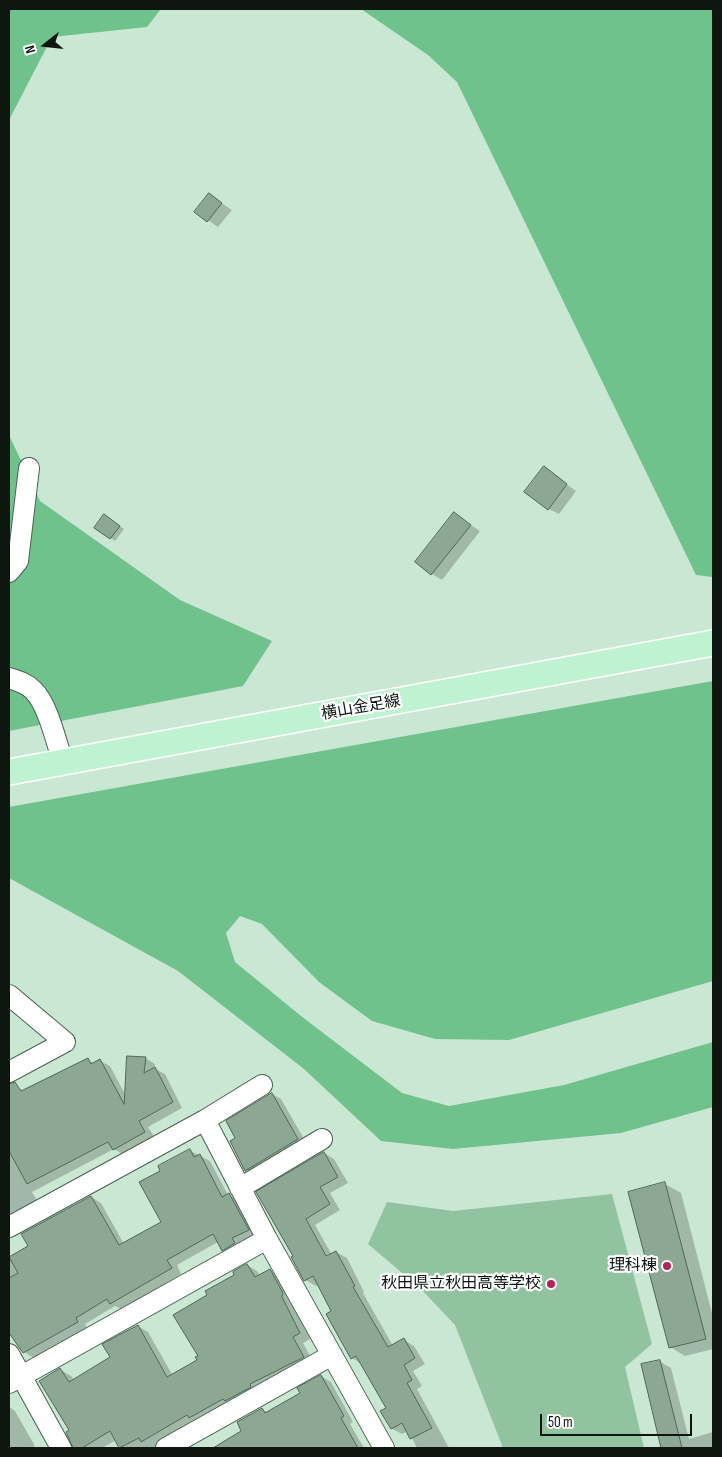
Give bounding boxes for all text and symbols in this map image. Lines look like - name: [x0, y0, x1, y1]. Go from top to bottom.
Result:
- north arrow: [20, 20, 70, 70]
- text: N: [21, 43, 39, 55]
- street label: 横山金足線: [320, 692, 402, 724]
- place label: 理科棟: [609, 1256, 657, 1276]
- marker: 理科棟: [661, 1260, 673, 1272]
- place label: 秋田県立秋田高等学校: [381, 1274, 541, 1294]
- marker: 秋田県立秋田高等学校: [545, 1278, 557, 1290]
- scale bar: [542, 1404, 694, 1436]
- text: 50 m: [548, 1413, 573, 1432]

